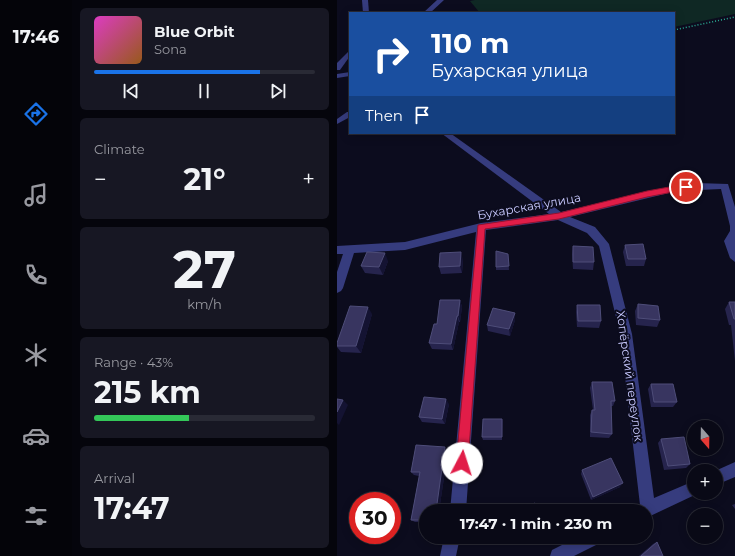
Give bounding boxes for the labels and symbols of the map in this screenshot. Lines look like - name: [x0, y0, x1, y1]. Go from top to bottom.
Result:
- pin: [669, 170, 703, 204]
- street label: Бухарская улица: [476, 190, 582, 222]
- street label: Хопёрский переулок: [613, 310, 647, 442]
- north arrow: [687, 420, 723, 456]
- position arrow: [441, 442, 483, 484]
- speed limit sign: 30: [349, 492, 401, 544]

